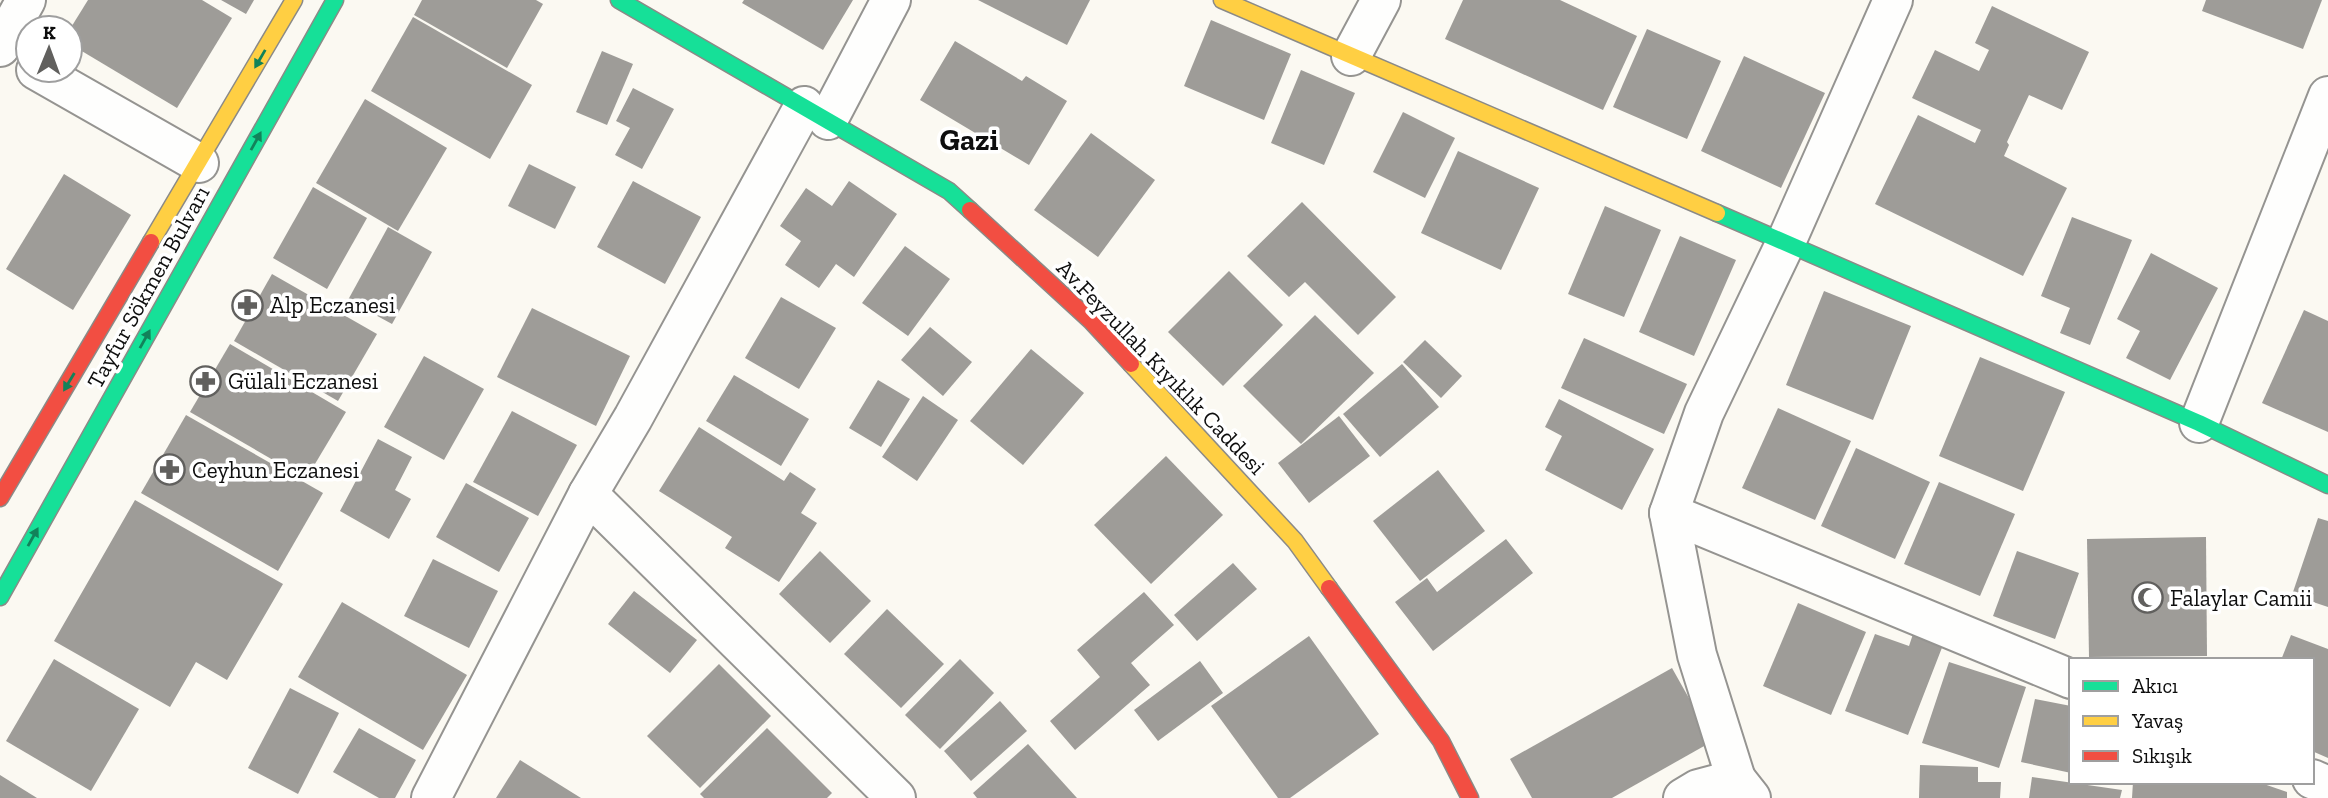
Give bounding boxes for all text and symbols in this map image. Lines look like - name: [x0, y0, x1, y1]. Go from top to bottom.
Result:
- north arrow: [14, 14, 84, 84]
- text: K: [43, 21, 56, 44]
- one-way arrow: [254, 49, 266, 69]
- district label: Gazi: [940, 122, 998, 158]
- one-way arrow: [250, 131, 262, 150]
- street label: Tayfur Sökmen Bulvarı: [81, 181, 215, 393]
- street label: Av.Feyzullah Kıyıklık Caddesi: [1051, 254, 1271, 480]
- pharmacy icon: Alp Eczanesi: [230, 288, 264, 322]
- place label: Alp Eczanesi: [270, 291, 395, 319]
- one-way arrow: [139, 329, 151, 349]
- pharmacy icon: Gülali Eczanesi: [188, 364, 222, 398]
- place label: Gülali Eczanesi: [228, 367, 378, 395]
- one-way arrow: [63, 372, 76, 391]
- pharmacy icon: Ceyhun Eczanesi: [152, 453, 186, 487]
- place label: Ceyhun Eczanesi: [192, 456, 359, 484]
- one-way arrow: [27, 528, 39, 547]
- mosque icon: Falaylar Camii: [2130, 581, 2164, 615]
- place label: Falaylar Camii: [2170, 584, 2312, 612]
- legend: [2069, 658, 2314, 784]
- text: Akıcı: [2132, 673, 2178, 698]
- text: Yavaş: [2131, 708, 2183, 733]
- text: Sıkışık: [2132, 743, 2192, 768]

